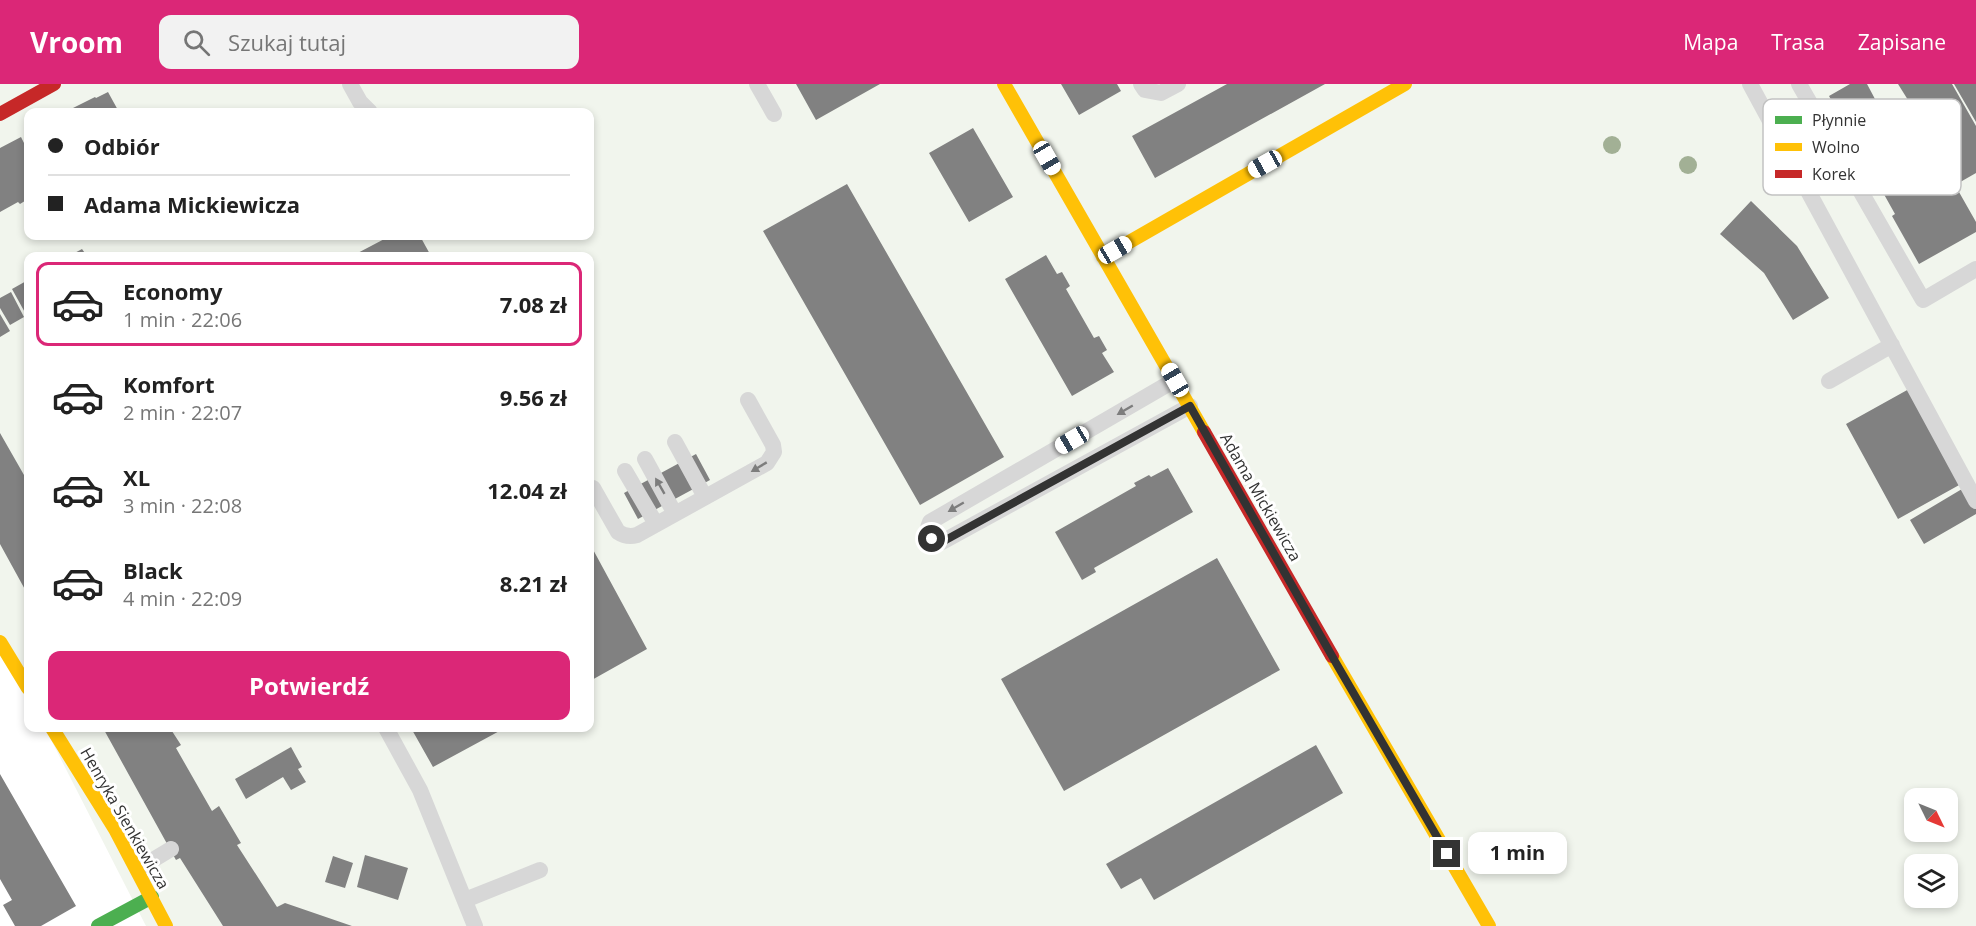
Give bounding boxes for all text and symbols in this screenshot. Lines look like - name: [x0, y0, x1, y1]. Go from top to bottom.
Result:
- search box: [159, 15, 579, 69]
- text: Vroom: [30, 23, 123, 61]
- icon: search: [180, 26, 213, 59]
- text: Szukaj tutaj: [228, 27, 346, 57]
- text: Mapa: [1683, 28, 1738, 56]
- text: Trasa: [1771, 28, 1825, 56]
- text: Zapisane: [1858, 28, 1946, 56]
- legend: [1763, 99, 1961, 195]
- text: Płynnie: [1812, 109, 1866, 131]
- text: Odbiór: [84, 131, 160, 161]
- text: Wolno: [1812, 136, 1860, 158]
- car: [1030, 138, 1064, 178]
- car: [1245, 147, 1285, 181]
- text: Korek: [1812, 163, 1856, 185]
- text: Adama Mickiewicza: [84, 189, 300, 219]
- car: [1095, 233, 1135, 267]
- text: Economy: [123, 276, 222, 306]
- icon: car: [51, 277, 105, 331]
- text: 7.08 zł: [500, 289, 567, 319]
- text: 1 min · 22:06: [123, 306, 242, 333]
- car: [1158, 360, 1192, 400]
- text: Komfort: [123, 369, 215, 399]
- icon: car: [51, 370, 105, 424]
- text: 9.56 zł: [500, 382, 567, 412]
- text: 2 min · 22:07: [123, 399, 242, 426]
- one-way arrow: [1116, 404, 1133, 414]
- car: [1052, 423, 1092, 457]
- street label: Adama Mickiewicza: [1215, 429, 1307, 565]
- one-way arrow: [751, 461, 767, 472]
- text: XL: [123, 462, 150, 492]
- icon: car: [51, 463, 105, 517]
- text: 12.04 zł: [487, 475, 567, 505]
- one-way arrow: [655, 478, 665, 495]
- text: 3 min · 22:08: [123, 492, 242, 519]
- one-way arrow: [947, 502, 964, 512]
- route start: [918, 525, 945, 552]
- text: Black: [123, 555, 183, 585]
- icon: car: [51, 556, 105, 610]
- text: 8.21 zł: [500, 568, 567, 598]
- text: 4 min · 22:09: [123, 585, 242, 612]
- button: Potwierdź: [48, 651, 570, 720]
- street label: Henryka Sienkiewicza: [75, 743, 175, 893]
- north arrow: [1904, 788, 1958, 842]
- map controls: [1904, 788, 1958, 908]
- callout: 1 min: [1468, 833, 1567, 875]
- text: 1 min: [1490, 839, 1545, 866]
- route end: [1433, 840, 1460, 867]
- button: layers: [1904, 854, 1958, 908]

